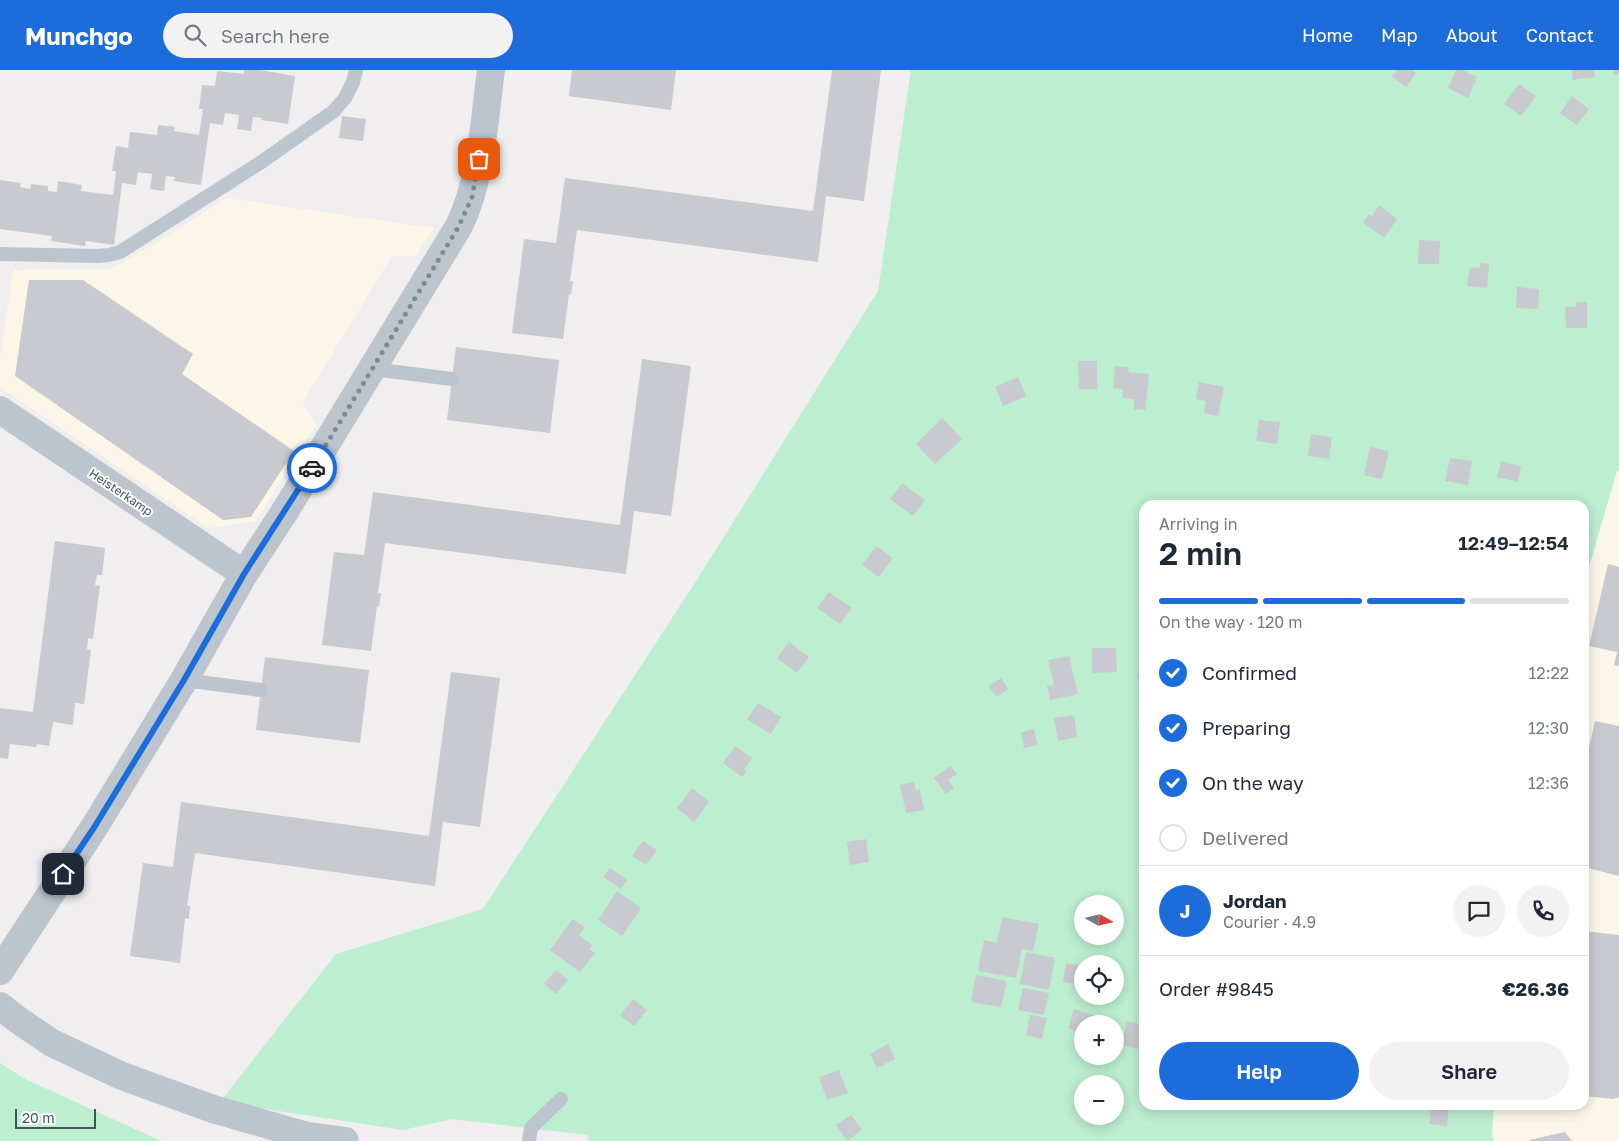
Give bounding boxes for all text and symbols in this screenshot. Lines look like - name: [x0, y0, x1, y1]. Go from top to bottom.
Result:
- search box: [163, 13, 513, 58]
- text: Munchgo: [25, 21, 133, 50]
- icon: search: [181, 21, 209, 49]
- text: Search here: [221, 24, 330, 47]
- text: Home: [1302, 24, 1353, 46]
- text: Map: [1381, 24, 1418, 46]
- text: About: [1446, 24, 1498, 46]
- text: Contact: [1526, 24, 1594, 46]
- pin: [458, 138, 500, 180]
- icon: bag: [465, 145, 493, 173]
- courier: [287, 443, 337, 493]
- icon: car: [298, 454, 326, 482]
- street label: Heisterkamp: [86, 465, 156, 519]
- text: Arriving in: [1159, 514, 1238, 534]
- text: 12:49–12:54: [1458, 531, 1569, 554]
- text: 2 min: [1159, 534, 1242, 572]
- text: On the way · 120 m: [1159, 612, 1302, 632]
- icon: check: [1159, 659, 1187, 687]
- text: Confirmed: [1202, 661, 1297, 684]
- text: 12:22: [1529, 663, 1569, 683]
- icon: check: [1159, 714, 1187, 742]
- text: Preparing: [1202, 716, 1291, 739]
- text: 12:30: [1528, 718, 1569, 738]
- icon: check: [1159, 769, 1187, 797]
- text: On the way: [1202, 771, 1304, 794]
- text: 12:36: [1528, 773, 1569, 793]
- text: Delivered: [1202, 826, 1289, 849]
- pin: [42, 853, 84, 895]
- icon: home: [49, 860, 77, 888]
- button: chat: [1453, 885, 1505, 937]
- button: phone: [1517, 885, 1569, 937]
- text: Jordan: [1223, 889, 1287, 912]
- north arrow: [1074, 895, 1124, 945]
- map controls: [1074, 895, 1124, 1125]
- text: J: [1180, 899, 1190, 922]
- text: Courier · 4.9: [1223, 912, 1316, 932]
- button: locate: [1074, 955, 1124, 1005]
- text: Order #9845: [1159, 977, 1274, 1000]
- text: €26.36: [1502, 977, 1569, 1000]
- button: +: [1074, 1015, 1124, 1065]
- button: Help: [1159, 1042, 1359, 1100]
- button: Share: [1369, 1042, 1569, 1100]
- button: −: [1074, 1075, 1124, 1125]
- scale bar: [15, 1106, 96, 1129]
- text: 20 m: [22, 1109, 55, 1126]

